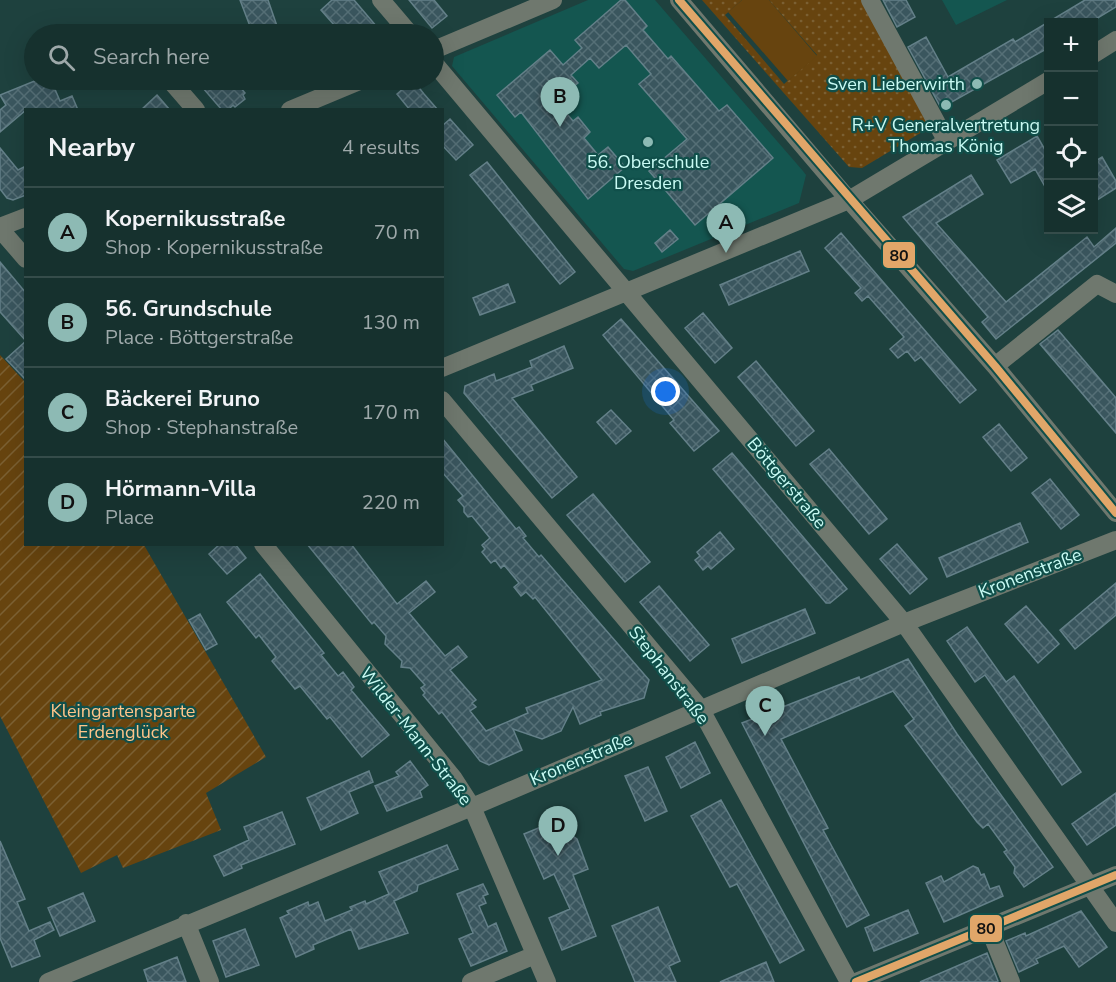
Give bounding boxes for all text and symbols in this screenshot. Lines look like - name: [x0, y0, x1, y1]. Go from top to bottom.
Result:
- map controls: [1044, 18, 1098, 234]
- button: +: [1044, 18, 1098, 72]
- search box: [24, 24, 444, 90]
- icon: search: [45, 41, 78, 74]
- text: Search here: [93, 42, 210, 72]
- place label: Sven Lieberwirth: [827, 72, 965, 96]
- button: −: [1044, 72, 1098, 126]
- marker: Sven Lieberwirth: [970, 77, 984, 91]
- pin: B: [540, 78, 580, 127]
- marker: R+V Generalvertretung Thomas König: [939, 98, 953, 112]
- place label: R+V Generalvertretung Thomas König: [852, 113, 1040, 158]
- button: locate: [1044, 126, 1098, 180]
- text: Nearby: [48, 130, 135, 165]
- text: 4 results: [342, 134, 420, 161]
- marker: 56. Oberschule Dresden: [641, 135, 655, 149]
- place label: 56. Oberschule Dresden: [587, 150, 709, 195]
- button: layers: [1044, 180, 1098, 234]
- text: Kopernikusstraße: [105, 204, 285, 234]
- pin: A: [706, 204, 746, 253]
- text: A: [60, 219, 75, 246]
- text: 70 m: [374, 219, 420, 246]
- text: Shop · Kopernikusstraße: [105, 234, 323, 261]
- line badge: 80: [882, 241, 916, 269]
- text: 80: [889, 245, 909, 267]
- text: 56. Grundschule: [105, 294, 272, 324]
- text: B: [61, 309, 74, 336]
- text: 130 m: [362, 309, 420, 336]
- text: Place · Böttgerstraße: [105, 324, 293, 351]
- your location: [651, 377, 680, 406]
- text: Bäckerei Bruno: [105, 384, 260, 414]
- text: C: [61, 399, 74, 426]
- text: 170 m: [362, 399, 420, 426]
- text: Shop · Stephanstraße: [105, 414, 298, 441]
- street label: Böttgerstraße: [742, 432, 832, 534]
- text: Hörmann-Villa: [105, 474, 256, 504]
- text: D: [60, 489, 75, 516]
- text: 220 m: [362, 489, 420, 516]
- text: Place: [105, 504, 154, 531]
- street label: Kronenstraße: [975, 542, 1085, 604]
- street label: Stephanstraße: [623, 621, 715, 729]
- street label: Wilder-Mann-Straße: [354, 662, 478, 810]
- pin: C: [746, 686, 784, 736]
- park label: Kleingartensparte Erdenglück: [51, 699, 195, 744]
- street label: Kronenstraße: [526, 727, 636, 791]
- pin: D: [538, 806, 578, 856]
- line badge: 80: [969, 914, 1003, 943]
- text: 80: [976, 918, 996, 940]

